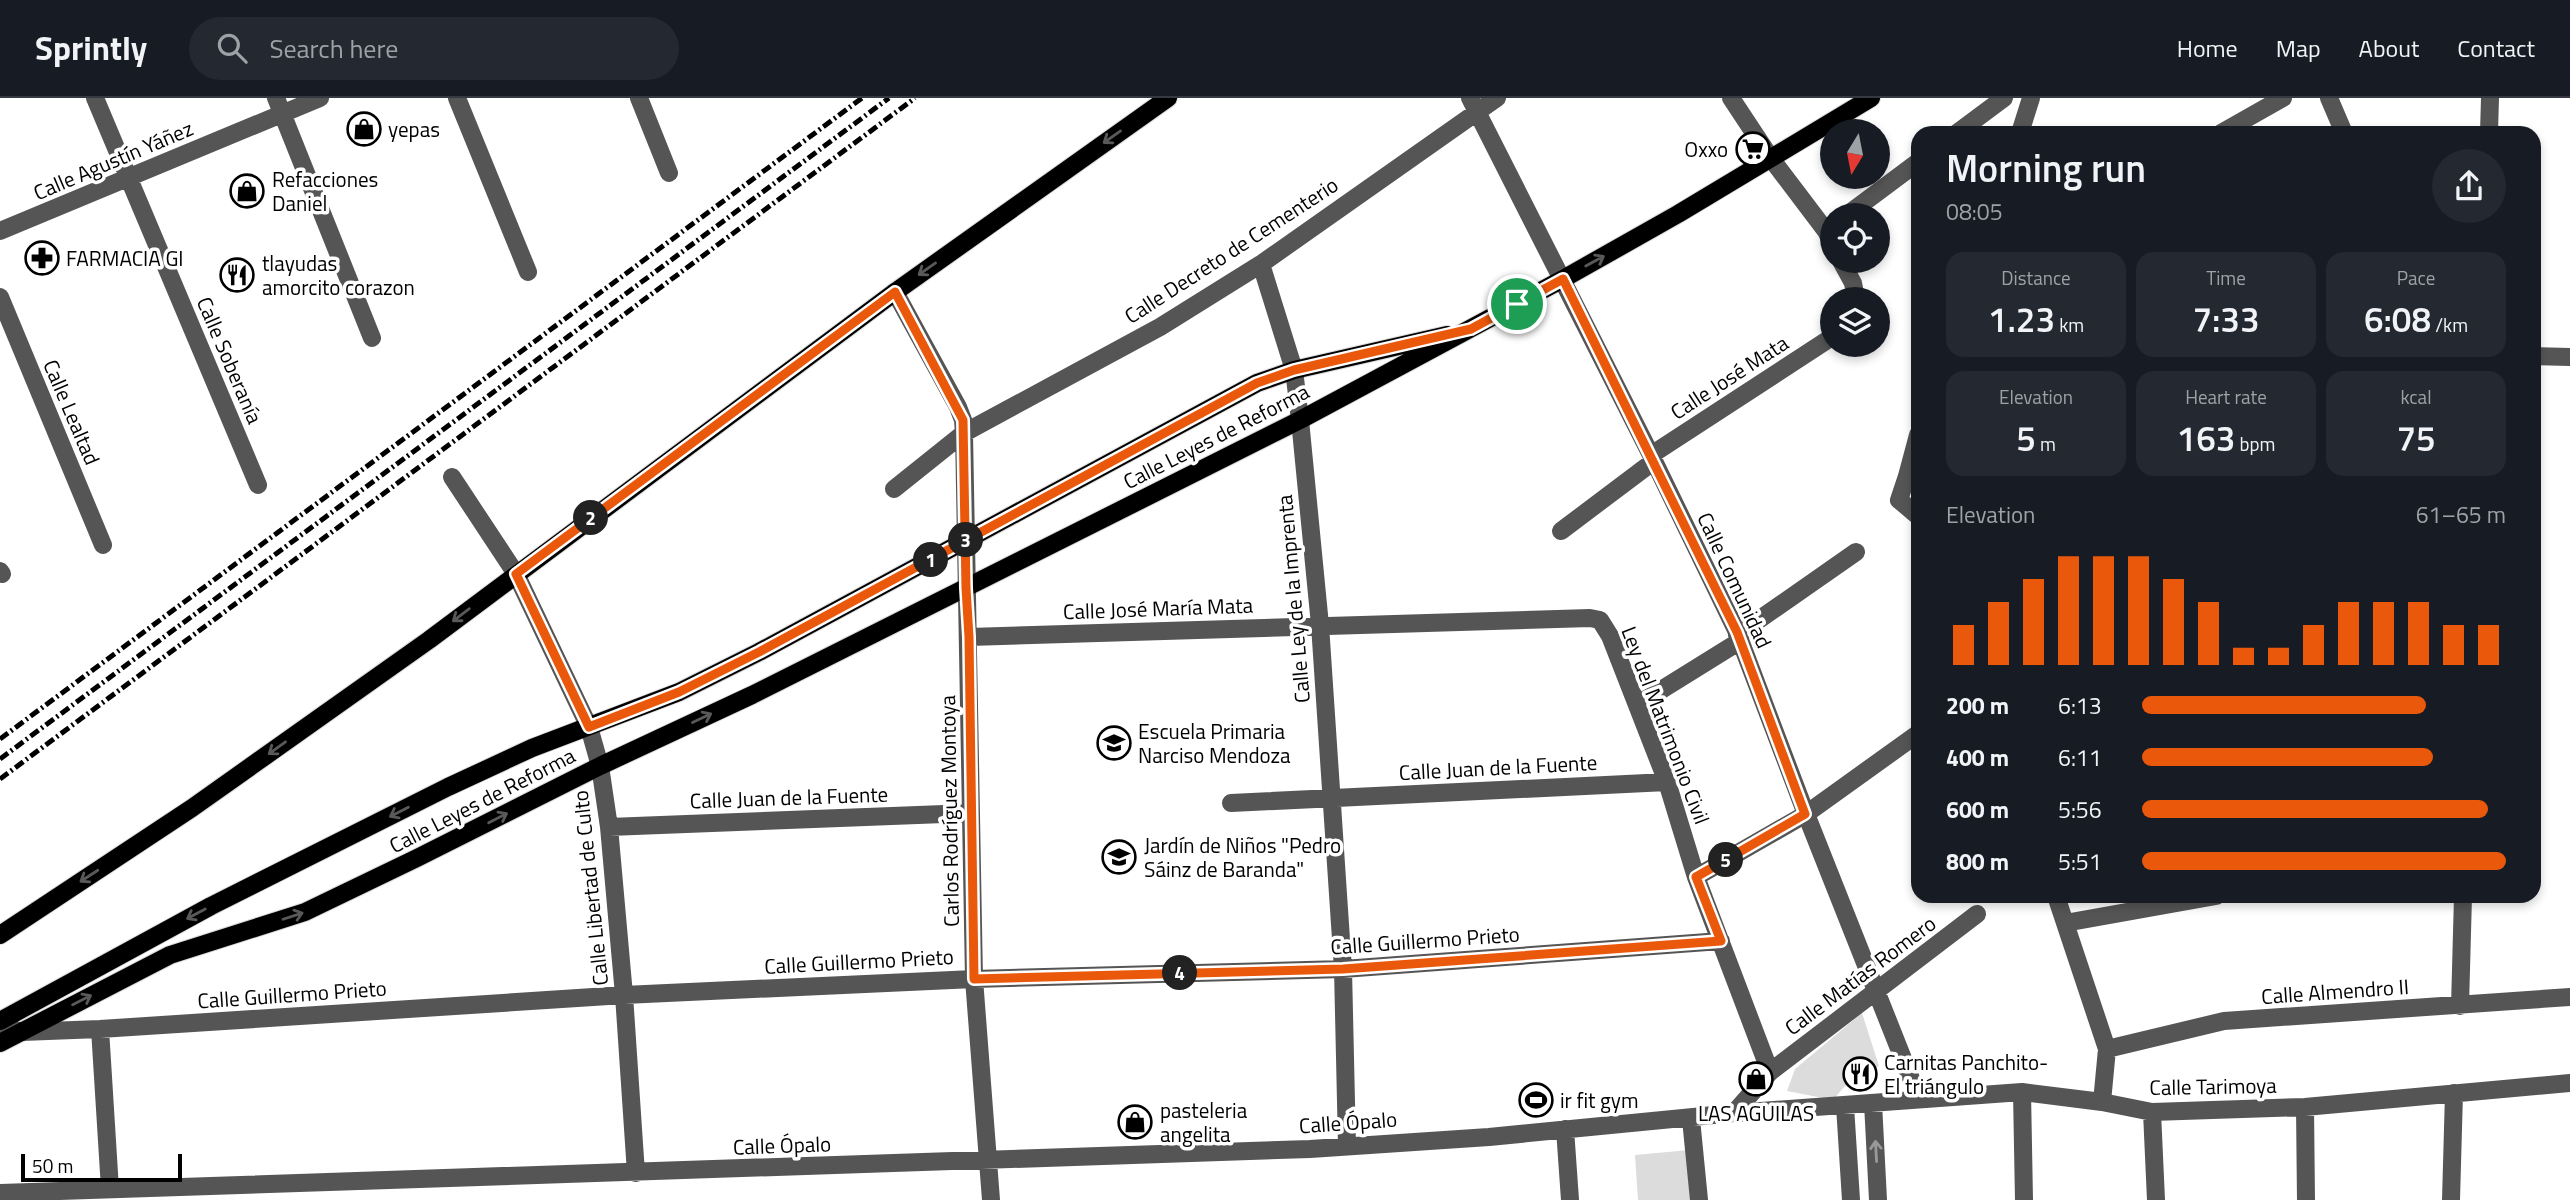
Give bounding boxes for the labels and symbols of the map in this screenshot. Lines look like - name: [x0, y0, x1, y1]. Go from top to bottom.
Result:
- shop icon: yepas: [345, 110, 383, 148]
- street label: Calle Agustín Yáñez: [28, 112, 198, 208]
- place label: yepas: [388, 113, 440, 145]
- north arrow: [1820, 119, 1890, 189]
- one-way arrow: [1103, 130, 1122, 145]
- supermarket icon: Oxxo: [1734, 130, 1772, 168]
- place label: Oxxo: [1684, 133, 1728, 165]
- place label: Refacciones Daniel: [272, 163, 378, 219]
- street label: Calle Decreto de Cementerio: [1118, 169, 1344, 331]
- shop icon: Refacciones Daniel: [228, 172, 266, 210]
- pharmacy icon: FARMACIA GI: [23, 239, 61, 277]
- place label: FARMACIA GI: [66, 242, 184, 274]
- place label: tlayudas amorcito corazon: [262, 247, 415, 303]
- one-way arrow: [1584, 254, 1605, 267]
- restaurant icon: tlayudas amorcito corazon: [218, 256, 256, 294]
- one-way arrow: [918, 262, 937, 276]
- pin: [1487, 274, 1547, 334]
- street label: Calle Soberanía: [189, 292, 271, 429]
- street label: Calle José Mata: [1664, 327, 1795, 427]
- street label: Calle Lealtad: [35, 354, 109, 470]
- street label: Calle Leyes de Reforma: [1117, 375, 1315, 497]
- street label: Calle Ley de la Imprenta: [1268, 493, 1318, 704]
- pin: 2: [574, 500, 608, 536]
- street label: Calle Comunidad: [1690, 507, 1780, 653]
- pin: 3: [948, 522, 984, 558]
- pin: 1: [914, 542, 948, 578]
- street label: Calle José María Mata: [1062, 589, 1254, 627]
- one-way arrow: [453, 608, 471, 623]
- street label: Ley del Matrimonio Civil: [1614, 621, 1718, 829]
- street label: Carlos Rodríguez Montoya: [931, 694, 967, 927]
- one-way arrow: [691, 711, 712, 724]
- place label: Escuela Primaria Narciso Mendoza: [1138, 715, 1291, 771]
- school or university icon: Escuela Primaria Narciso Mendoza: [1095, 724, 1133, 762]
- street label: Calle Leyes de Reforma: [383, 739, 581, 861]
- one-way arrow: [268, 741, 287, 755]
- street label: Calle Juan de la Fuente: [1398, 746, 1598, 788]
- street label: Calle Juan de la Fuente: [689, 778, 889, 816]
- street label: Calle Libertad de Culto: [564, 789, 616, 987]
- one-way arrow: [389, 805, 410, 819]
- one-way arrow: [487, 810, 508, 824]
- place label: Jardín de Niños "Pedro Sáinz de Baranda": [1144, 829, 1341, 885]
- school or university icon: Jardín de Niños "Pedro Sáinz de Baranda": [1100, 838, 1138, 876]
- pin: 5: [1708, 842, 1744, 878]
- one-way arrow: [80, 869, 99, 883]
- one-way arrow: [187, 907, 207, 921]
- street label: Calle Matías Romero: [1778, 907, 1942, 1043]
- one-way arrow: [281, 909, 303, 921]
- street label: Calle Guillermo Prieto: [1329, 917, 1521, 963]
- street label: Calle Guillermo Prieto: [763, 940, 955, 982]
- pin: 4: [1162, 956, 1198, 990]
- street label: Calle Almendro II: [2260, 970, 2410, 1012]
- street label: Calle Guillermo Prieto: [196, 971, 388, 1017]
- one-way arrow: [71, 993, 92, 1007]
- place label: Carnitas Panchito- El triángulo: [1884, 1046, 2048, 1102]
- restaurant icon: Carnitas Panchito- El triángulo: [1841, 1055, 1879, 1093]
- shop icon: LAS AGUILAS: [1737, 1060, 1775, 1098]
- street label: Calle Tarimoya: [2149, 1069, 2277, 1103]
- sports icon: ir fit gym: [1517, 1081, 1555, 1119]
- place label: ir fit gym: [1560, 1084, 1639, 1116]
- place label: pasteleria angelita: [1160, 1094, 1248, 1150]
- place label: LAS AGUILAS: [1698, 1097, 1814, 1129]
- shop icon: pasteleria angelita: [1116, 1103, 1154, 1141]
- street label: Calle Ópalo: [1298, 1103, 1398, 1141]
- street label: Calle Ópalo: [732, 1127, 832, 1163]
- one-way arrow: [1869, 1140, 1882, 1163]
- scale bar: [21, 1151, 182, 1183]

